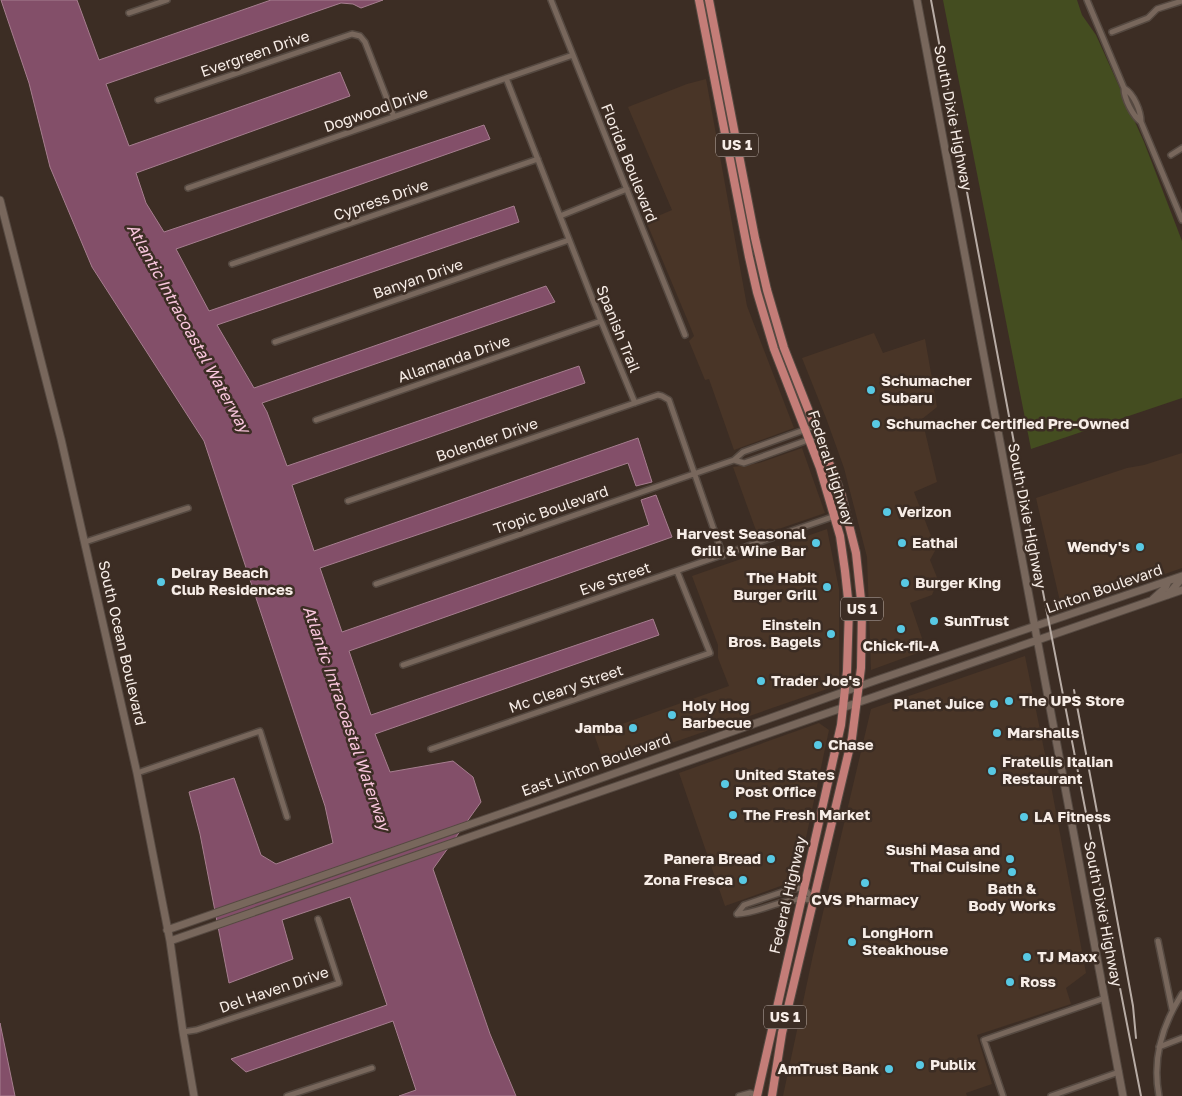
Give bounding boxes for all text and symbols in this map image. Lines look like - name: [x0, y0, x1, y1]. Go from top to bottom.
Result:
- street label: Evergreen Drive: [198, 26, 312, 80]
- street label: South Dixie Highway: [931, 43, 977, 193]
- street label: Dogwood Drive: [321, 83, 430, 135]
- street label: Florida Boulevard: [598, 101, 662, 225]
- road number: US 1: [716, 134, 758, 156]
- street label: Cypress Drive: [331, 174, 431, 224]
- water label: Atlantic Intracoastal Waterway: [123, 220, 256, 438]
- street label: Banyan Drive: [370, 254, 465, 302]
- street label: Spanish Trail: [593, 282, 645, 375]
- street label: Allamanda Drive: [395, 330, 512, 386]
- place label: Schumacher Subaru: [881, 371, 972, 406]
- marker: Schumacher Subaru: [865, 384, 877, 396]
- street label: Federal Highway: [805, 408, 859, 528]
- street label: Bolender Drive: [433, 413, 540, 465]
- place label: Schumacher Certified Pre-Owned: [886, 414, 1129, 432]
- marker: Schumacher Certified Pre-Owned: [870, 418, 882, 430]
- street label: South Dixie Highway: [1005, 441, 1051, 591]
- street label: Tropic Boulevard: [491, 481, 611, 537]
- place label: Verizon: [897, 502, 951, 520]
- marker: Verizon: [881, 506, 893, 518]
- place label: Harvest Seasonal Grill & Wine Bar: [676, 524, 806, 559]
- place label: Eathai: [912, 533, 958, 551]
- marker: Harvest Seasonal Grill & Wine Bar: [810, 537, 822, 549]
- marker: Eathai: [896, 537, 908, 549]
- place label: Wendy's: [1067, 537, 1130, 555]
- marker: Wendy's: [1134, 541, 1146, 553]
- street label: Eve Street: [577, 558, 653, 599]
- street label: South Ocean Boulevard: [95, 559, 151, 727]
- street label: Linton Boulevard: [1043, 560, 1164, 616]
- place label: Delray Beach Club Residences: [171, 563, 293, 598]
- place label: The Habit Burger Grill: [733, 568, 817, 603]
- place label: Burger King: [915, 573, 1001, 591]
- marker: Delray Beach Club Residences: [155, 576, 167, 588]
- marker: Burger King: [899, 577, 911, 589]
- marker: The Habit Burger Grill: [821, 581, 833, 593]
- road number: US 1: [841, 598, 883, 620]
- water label: Atlantic Intracoastal Waterway: [299, 603, 396, 835]
- place label: SunTrust: [944, 611, 1009, 629]
- place label: Einstein Bros. Bagels: [728, 615, 821, 650]
- marker: SunTrust: [928, 615, 940, 627]
- marker: Chick-fil-A: [895, 623, 907, 635]
- marker: Einstein Bros. Bagels: [825, 628, 837, 640]
- place label: Chick-fil-A: [863, 636, 940, 654]
- street label: Mc Cleary Street: [506, 660, 625, 716]
- place label: Trader Joe's: [771, 671, 860, 689]
- marker: Trader Joe's: [755, 675, 767, 687]
- place label: The UPS Store: [1019, 691, 1125, 709]
- place label: Planet Juice: [894, 694, 984, 712]
- marker: The UPS Store: [1003, 695, 1015, 707]
- place label: Holy Hog Barbecue: [682, 696, 752, 731]
- marker: Planet Juice: [988, 698, 1000, 710]
- marker: Holy Hog Barbecue: [666, 709, 678, 721]
- place label: Jamba: [575, 718, 623, 736]
- marker: Jamba: [627, 722, 639, 734]
- place label: Marshalls: [1007, 723, 1080, 741]
- marker: Marshalls: [991, 727, 1003, 739]
- street label: East Linton Boulevard: [519, 729, 673, 799]
- place label: Chase: [828, 735, 874, 753]
- marker: Chase: [812, 739, 824, 751]
- place label: Fratellis Italian Restaurant: [1002, 752, 1113, 787]
- place label: United States Post Office: [735, 765, 835, 800]
- marker: Fratellis Italian Restaurant: [986, 765, 998, 777]
- marker: United States Post Office: [719, 778, 731, 790]
- place label: The Fresh Market: [743, 805, 870, 823]
- place label: LA Fitness: [1034, 807, 1111, 825]
- marker: The Fresh Market: [727, 809, 739, 821]
- marker: LA Fitness: [1018, 811, 1030, 823]
- street label: Federal Highway: [765, 834, 809, 955]
- street label: South Dixie Highway: [1081, 839, 1127, 989]
- place label: Sushi Masa and Thai Cuisine: [886, 840, 1000, 875]
- place label: Panera Bread: [663, 849, 761, 867]
- marker: Panera Bread: [765, 853, 777, 865]
- marker: Sushi Masa and Thai Cuisine: [1004, 853, 1016, 865]
- marker: Bath & Body Works: [1006, 866, 1018, 878]
- place label: Zona Fresca: [644, 870, 733, 888]
- marker: Zona Fresca: [737, 874, 749, 886]
- marker: CVS Pharmacy: [859, 877, 871, 889]
- place label: Bath & Body Works: [968, 879, 1056, 914]
- place label: CVS Pharmacy: [811, 890, 919, 908]
- place label: LongHorn Steakhouse: [862, 923, 949, 958]
- marker: LongHorn Steakhouse: [846, 936, 858, 948]
- place label: TJ Maxx: [1037, 947, 1098, 965]
- marker: TJ Maxx: [1021, 951, 1033, 963]
- street label: Del Haven Drive: [217, 962, 331, 1016]
- place label: Ross: [1020, 972, 1056, 990]
- marker: Ross: [1004, 976, 1016, 988]
- road number: US 1: [764, 1006, 806, 1028]
- place label: Publix: [930, 1055, 976, 1073]
- place label: AmTrust Bank: [777, 1059, 879, 1077]
- marker: Publix: [914, 1059, 926, 1071]
- marker: AmTrust Bank: [883, 1063, 895, 1075]

